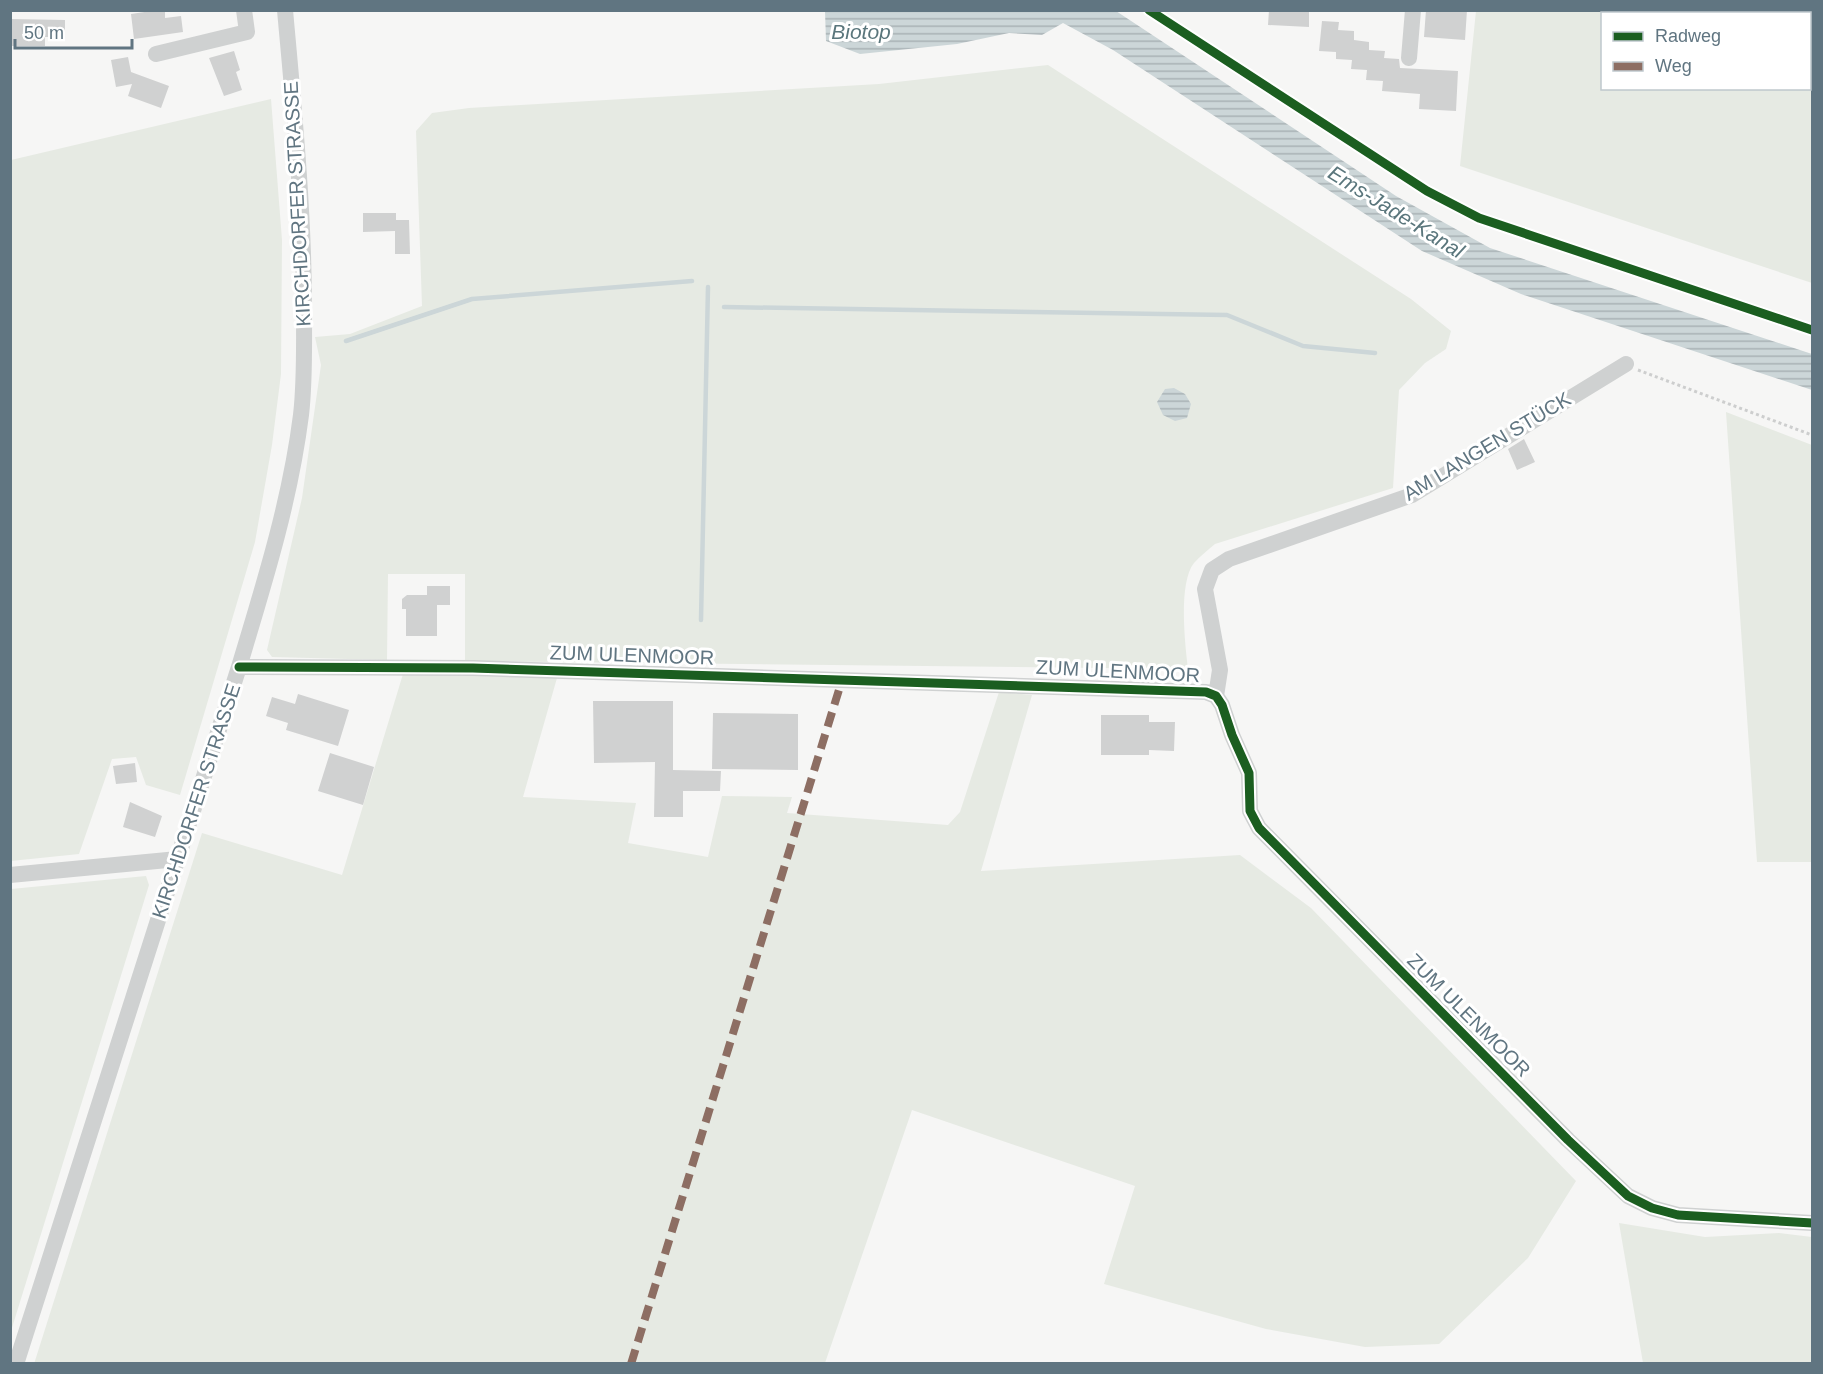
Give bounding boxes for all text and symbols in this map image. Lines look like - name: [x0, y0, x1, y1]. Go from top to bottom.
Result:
- scale bar: [15, 12, 132, 50]
- legend: [1601, 12, 1811, 90]
- water label: Biotop: [831, 20, 891, 43]
- text: 50 m: [24, 23, 64, 43]
- text: Radweg: [1655, 26, 1721, 46]
- text: Weg: [1655, 56, 1692, 76]
- street label: KIRCHDORFER STRASSE: [280, 81, 314, 327]
- water label: Ems-Jade-Kanal: [1324, 161, 1469, 263]
- street label: AM LANGEN STÜCK: [1399, 387, 1575, 505]
- street label: ZUM ULENMOOR: [549, 641, 715, 669]
- street label: ZUM ULENMOOR: [1035, 656, 1201, 686]
- street label: KIRCHDORFER STRASSE: [148, 681, 244, 921]
- street label: ZUM ULENMOOR: [1403, 949, 1535, 1081]

